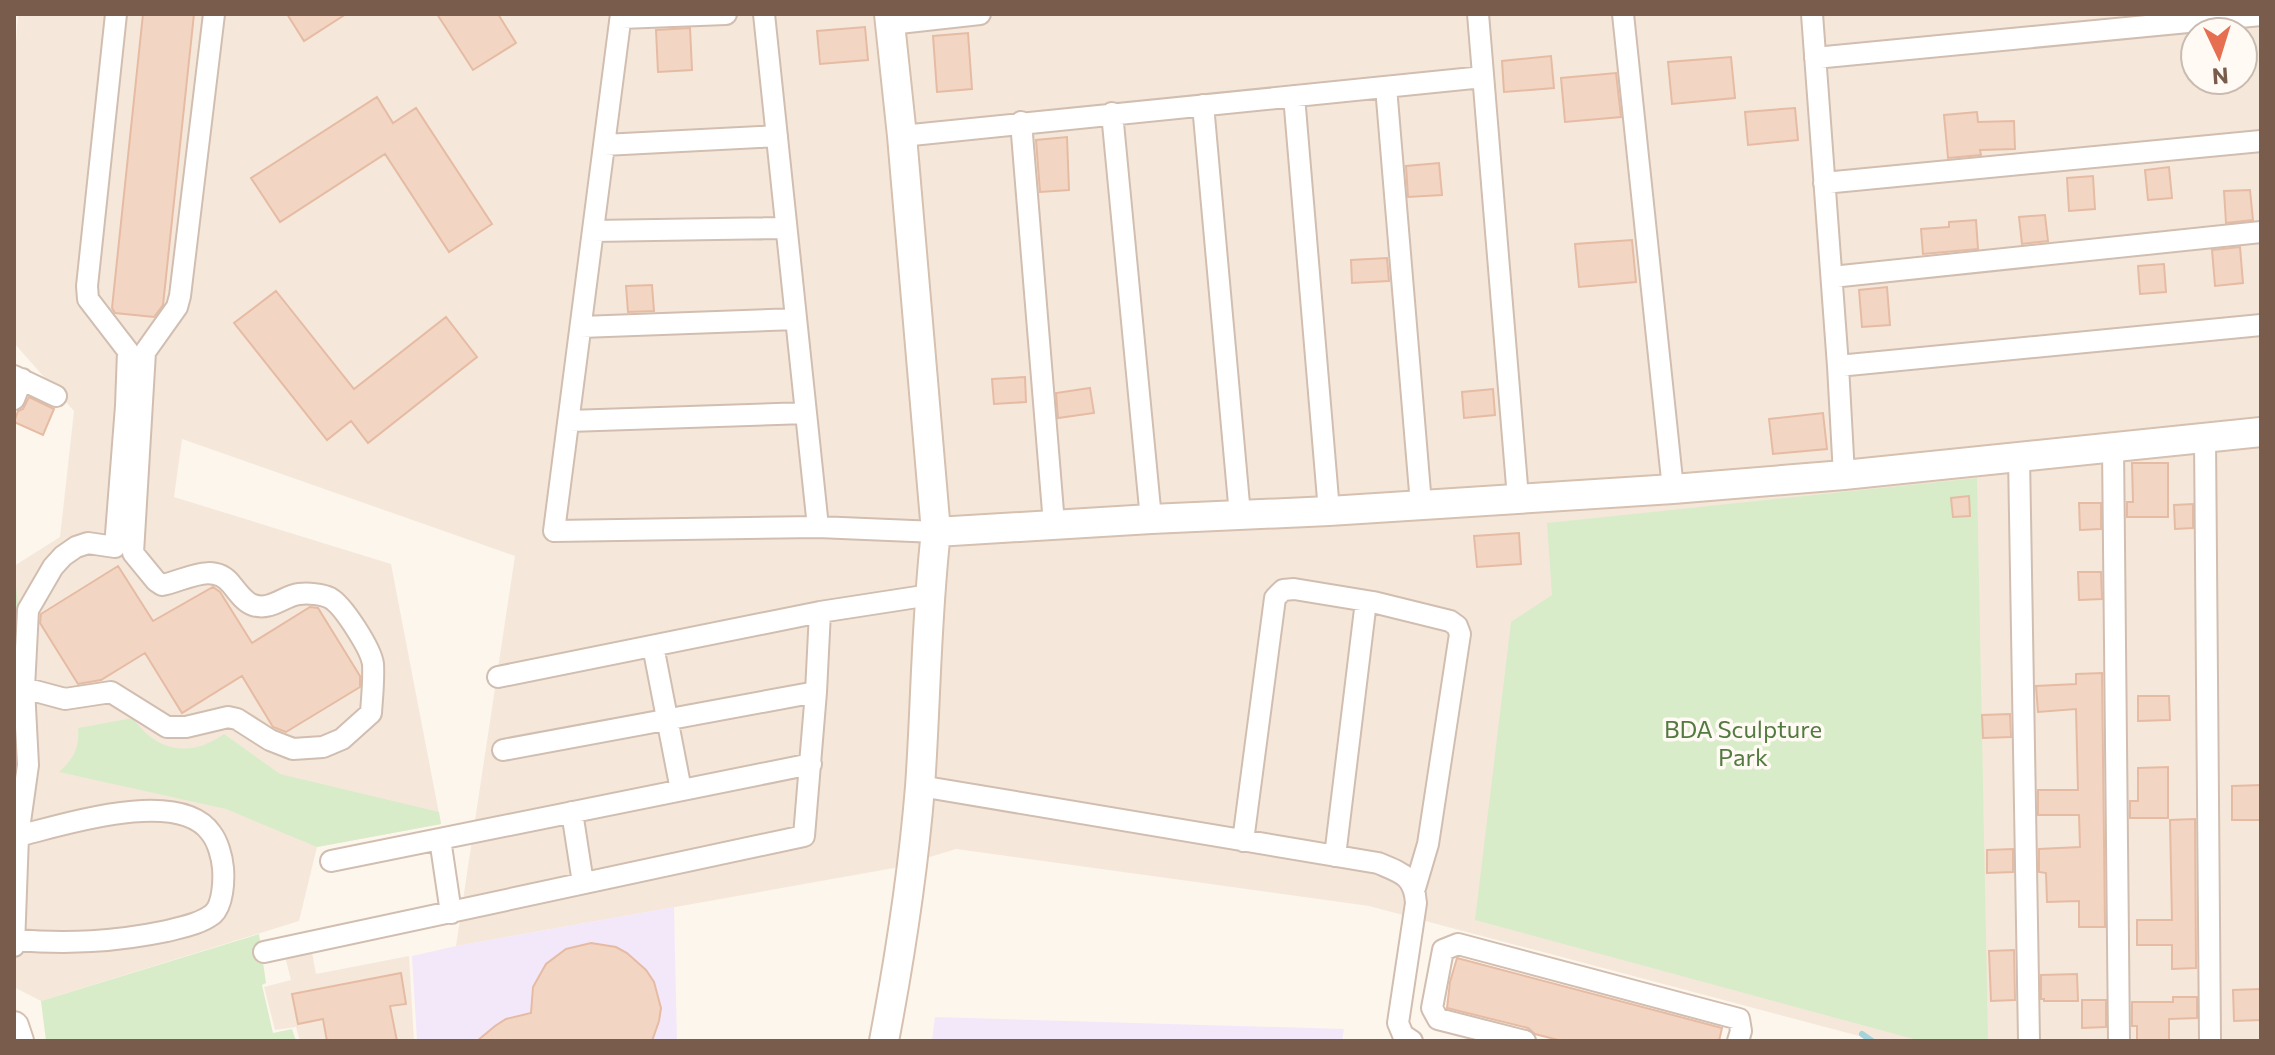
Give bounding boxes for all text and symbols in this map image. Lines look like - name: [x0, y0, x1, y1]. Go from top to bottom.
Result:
- north arrow: [2179, 16, 2259, 96]
- text: N: [2211, 62, 2230, 90]
- park label: BDA Sculpture Park: [1664, 714, 1822, 771]

